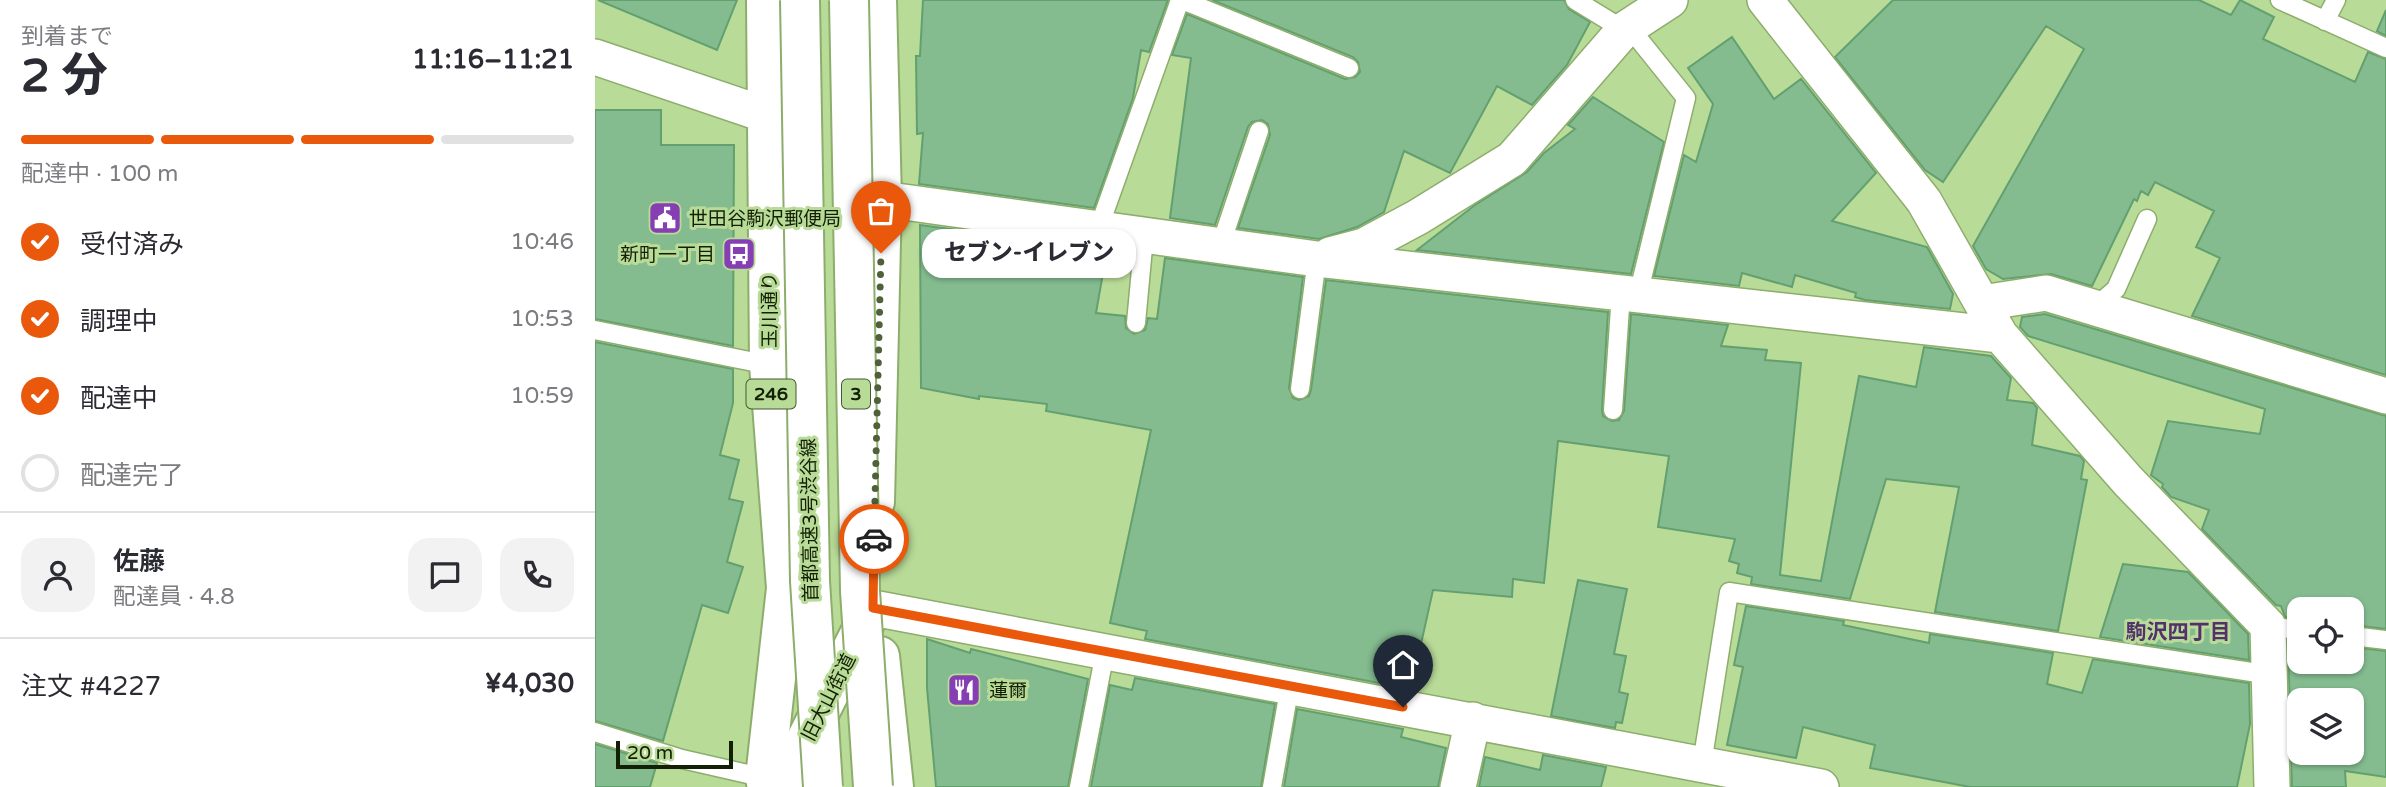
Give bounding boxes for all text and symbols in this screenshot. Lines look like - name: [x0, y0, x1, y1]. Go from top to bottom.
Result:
- text: 到着まで: [21, 23, 113, 51]
- text: 11:16–11:21: [412, 44, 574, 75]
- text: 2 分: [21, 49, 108, 104]
- text: 配達中 · 100 m: [21, 160, 178, 188]
- pin: [851, 181, 911, 253]
- icon: bag: [862, 192, 900, 230]
- public building icon: 世田谷駒沢郵便局: [646, 199, 684, 237]
- place label: 世田谷駒沢郵便局: [689, 208, 841, 230]
- icon: check: [21, 223, 59, 261]
- text: 10:46: [510, 228, 574, 256]
- text: 受付済み: [80, 229, 184, 260]
- callout: セブン-イレブン: [923, 229, 1137, 278]
- bus stop icon: 新町一丁目: [720, 235, 758, 273]
- text: セブン-イレブン: [944, 239, 1114, 267]
- place label: 新町一丁目: [620, 244, 715, 266]
- street label: 玉川通り: [759, 272, 781, 348]
- icon: check: [21, 300, 59, 338]
- text: 10:53: [510, 305, 574, 333]
- text: 調理中: [80, 306, 158, 337]
- icon: check: [21, 377, 59, 415]
- road number: 246: [747, 380, 795, 408]
- road number: 3: [842, 380, 870, 408]
- text: 10:59: [510, 382, 574, 410]
- text: 配達中: [80, 383, 158, 414]
- street label: 首都高速3号渋谷線: [798, 438, 822, 602]
- text: 配達完了: [80, 460, 184, 491]
- courier: [839, 504, 909, 574]
- icon: car: [855, 520, 893, 558]
- button: person: [21, 538, 95, 612]
- button: chat: [408, 538, 482, 612]
- button: phone: [500, 538, 574, 612]
- text: 佐藤: [113, 546, 165, 577]
- text: 配達員 · 4.8: [113, 583, 235, 611]
- map controls: [2287, 597, 2364, 765]
- button: locate: [2287, 597, 2364, 674]
- district label: 駒沢四丁目: [2126, 620, 2231, 645]
- pin: [1373, 635, 1433, 707]
- icon: home: [1384, 646, 1422, 684]
- street label: 旧大山街道: [798, 650, 860, 745]
- text: ¥4,030: [485, 668, 574, 699]
- text: 注文 #4227: [21, 671, 161, 702]
- restaurant icon: 蓮爾: [945, 671, 983, 709]
- place label: 蓮爾: [989, 680, 1027, 702]
- button: layers: [2287, 688, 2364, 765]
- scale bar: [616, 738, 733, 770]
- text: 20 m: [627, 742, 673, 764]

